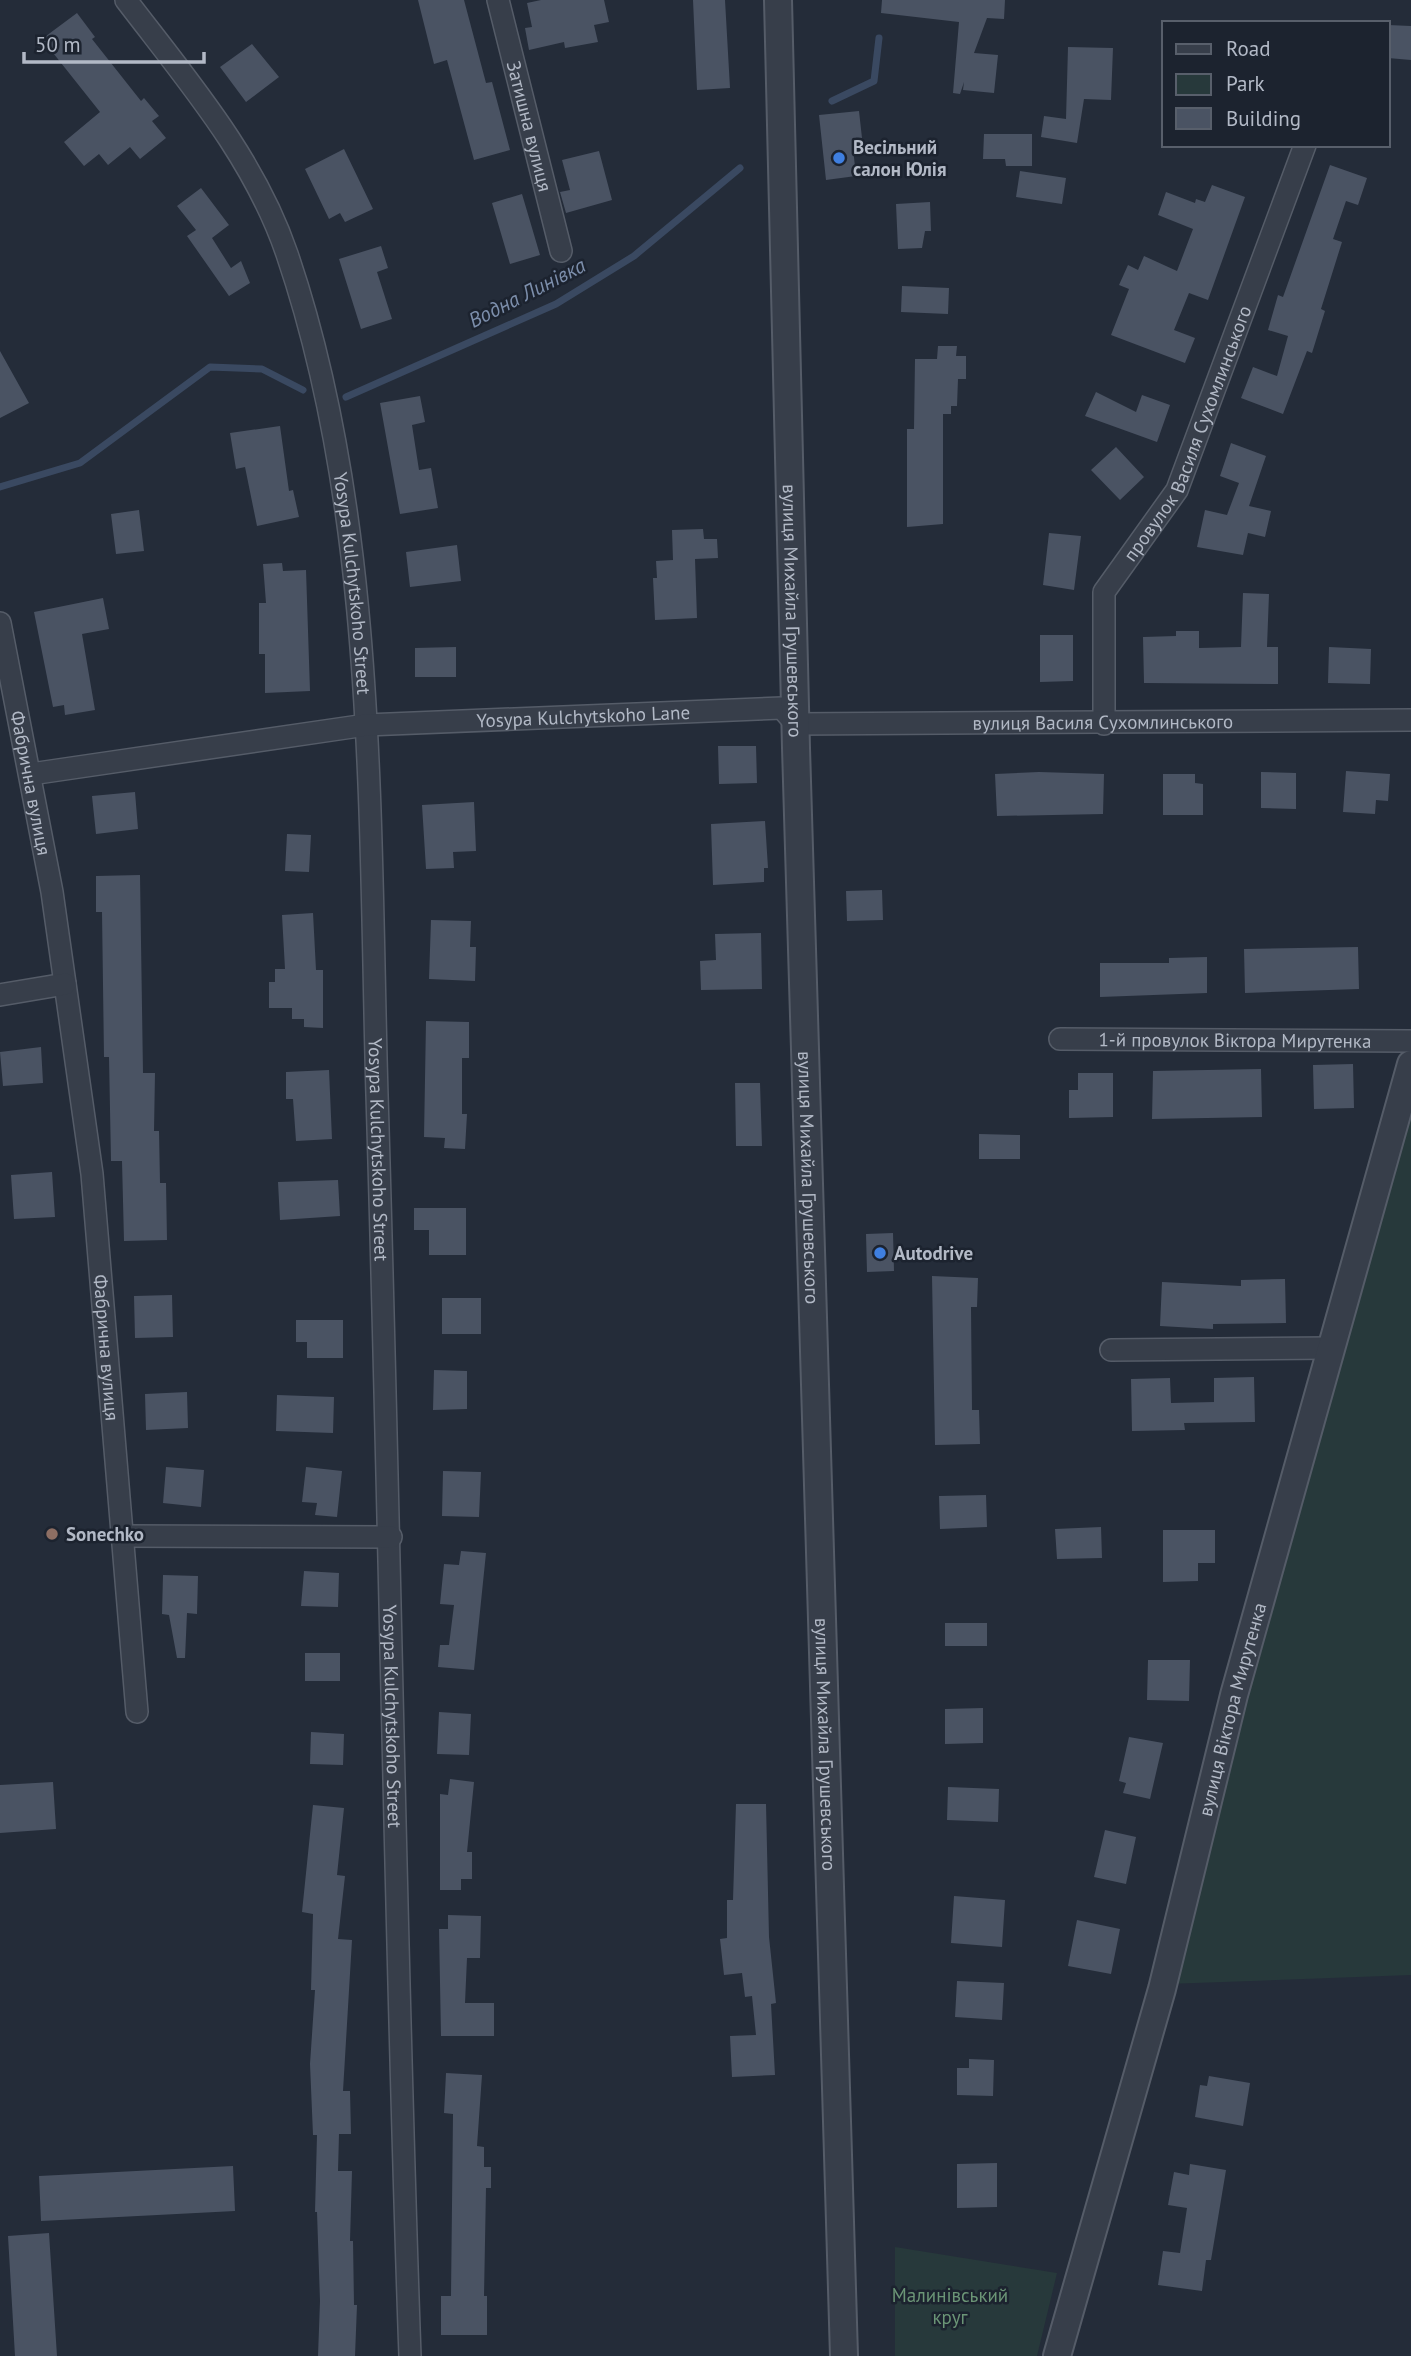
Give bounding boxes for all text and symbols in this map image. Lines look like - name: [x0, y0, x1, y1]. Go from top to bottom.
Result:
- scale bar: [24, 21, 205, 65]
- legend: [1162, 21, 1390, 147]
- text: 50 m: [35, 31, 81, 58]
- text: Road: [1226, 35, 1270, 62]
- street label: Затишна вулиця: [502, 58, 558, 194]
- text: Park: [1226, 70, 1265, 97]
- text: Building: [1226, 105, 1301, 132]
- place label: Весільний салон Юлія: [853, 135, 947, 181]
- marker: Весільний салон Юлія: [831, 150, 847, 166]
- water label: Водна Линівка: [464, 251, 591, 334]
- street label: провулок Василя Сухомлинського: [1118, 302, 1256, 566]
- street label: Yosypa Kulchytskoho Street: [328, 471, 376, 696]
- street label: вулиця Михайла Грушевського: [778, 484, 808, 738]
- street label: Yosypa Kulchytskoho Lane: [476, 700, 691, 732]
- street label: Фабрична вулиця: [5, 709, 57, 857]
- street label: вулиця Василя Сухомлинського: [972, 709, 1233, 735]
- street label: 1-й провулок Віктора Мирутенка: [1098, 1027, 1372, 1053]
- street label: Yosypa Kulchytskoho Street: [364, 1038, 394, 1262]
- street label: вулиця Михайла Грушевського: [793, 1051, 825, 1305]
- place label: Autodrive: [894, 1241, 973, 1265]
- marker: Autodrive: [872, 1245, 888, 1261]
- street label: Фабрична вулиця: [88, 1274, 125, 1422]
- place label: Sonechko: [66, 1522, 144, 1546]
- marker: Sonechko: [44, 1526, 60, 1542]
- street label: вулиця Віктора Мирутенка: [1193, 1600, 1271, 1819]
- street label: Yosypa Kulchytskoho Street: [378, 1604, 407, 1829]
- street label: вулиця Михайла Грушевського: [810, 1617, 842, 1871]
- park label: Малинівський круг: [892, 2283, 1008, 2329]

